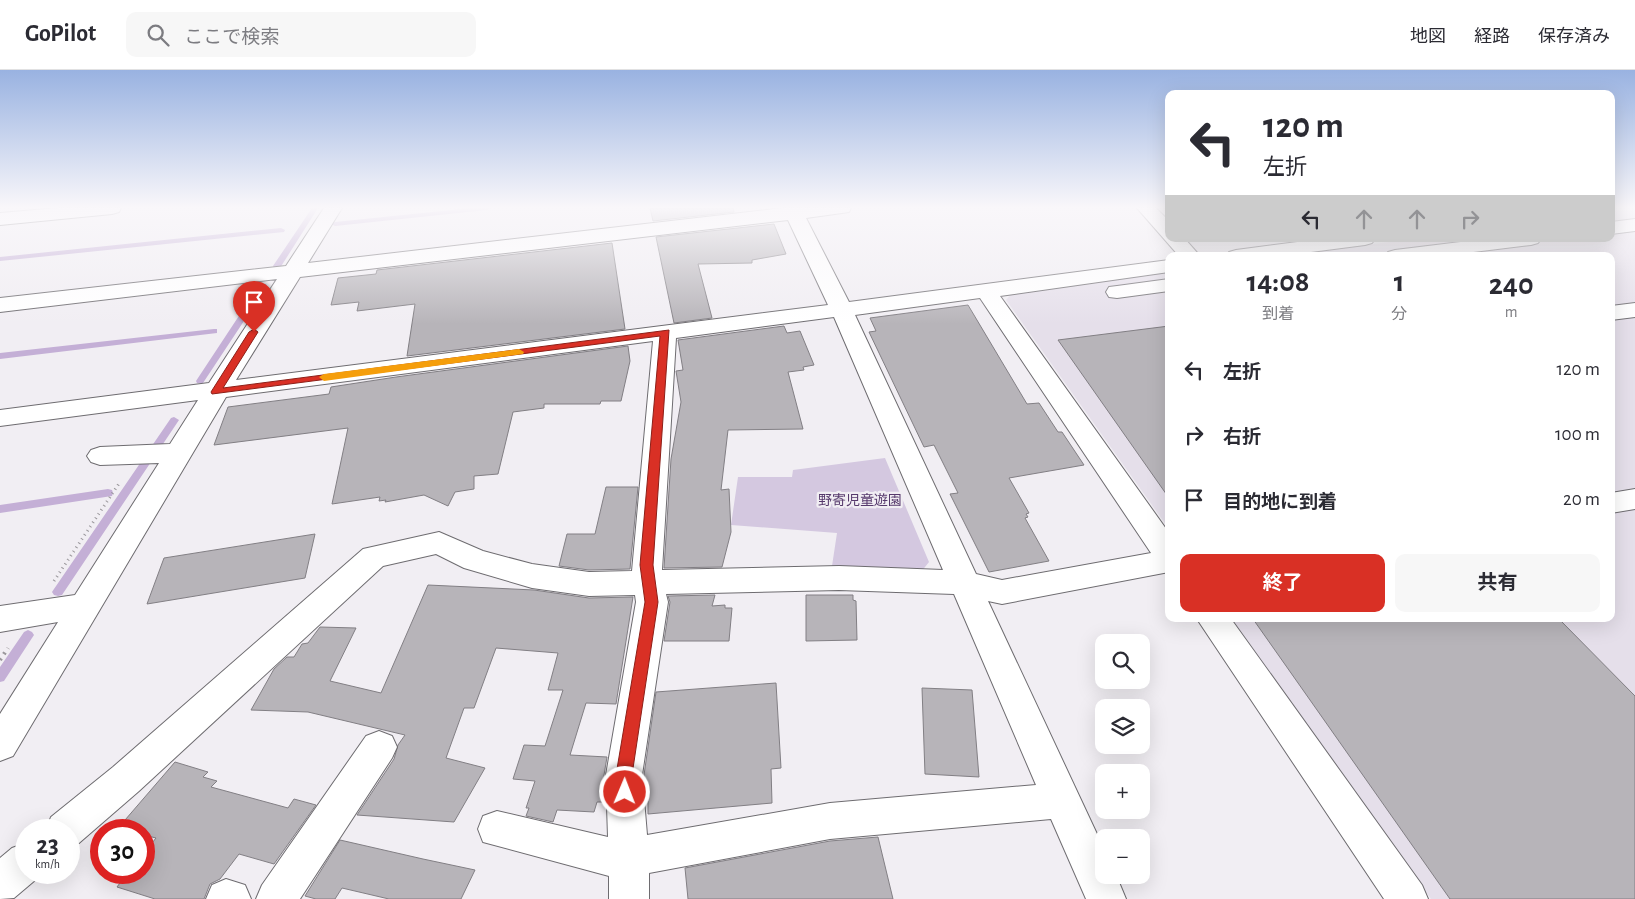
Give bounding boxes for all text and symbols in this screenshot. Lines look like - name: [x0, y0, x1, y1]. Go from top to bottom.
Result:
- search box: [126, 12, 476, 57]
- icon: search: [144, 21, 172, 49]
- text: GoPilot: [25, 22, 96, 46]
- text: ここで検索: [184, 28, 279, 47]
- text: 地図: [1410, 28, 1446, 46]
- text: 経路: [1474, 28, 1510, 46]
- text: 保存済み: [1538, 28, 1610, 46]
- text: 120 m: [1263, 109, 1344, 144]
- icon: left: [1180, 110, 1245, 175]
- text: 左折: [1263, 156, 1307, 178]
- icon: left: [1297, 205, 1325, 233]
- icon: ahead: [1350, 205, 1378, 233]
- icon: ahead: [1403, 205, 1431, 233]
- icon: right: [1456, 205, 1484, 233]
- text: 14:08: [1246, 267, 1310, 297]
- text: 1: [1394, 267, 1405, 297]
- text: 240: [1489, 270, 1534, 300]
- pin: [233, 281, 275, 332]
- icon: arrive: [240, 288, 268, 316]
- text: m: [1505, 304, 1517, 320]
- text: 到着: [1262, 306, 1294, 322]
- text: 分: [1391, 306, 1407, 322]
- icon: left: [1180, 356, 1208, 384]
- text: 120 m: [1556, 360, 1600, 379]
- text: 左折: [1223, 363, 1261, 382]
- icon: right: [1180, 421, 1208, 449]
- text: 100 m: [1555, 425, 1600, 444]
- text: 右折: [1223, 428, 1261, 447]
- icon: arrive: [1180, 486, 1208, 514]
- text: 20 m: [1563, 490, 1600, 509]
- park label: 野寄児童遊園: [818, 492, 902, 508]
- text: 目的地に到着: [1223, 493, 1337, 512]
- button: 終了: [1180, 554, 1385, 612]
- button: 共有: [1395, 554, 1600, 612]
- map controls: [1095, 634, 1150, 884]
- button: search: [1095, 634, 1150, 689]
- button: layers: [1095, 699, 1150, 754]
- button: +: [1095, 764, 1150, 819]
- position arrow: [598, 765, 650, 817]
- speed limit sign: 30: [90, 819, 155, 884]
- button: −: [1095, 829, 1150, 884]
- text: 23: [36, 833, 59, 858]
- text: km/h: [35, 858, 60, 870]

